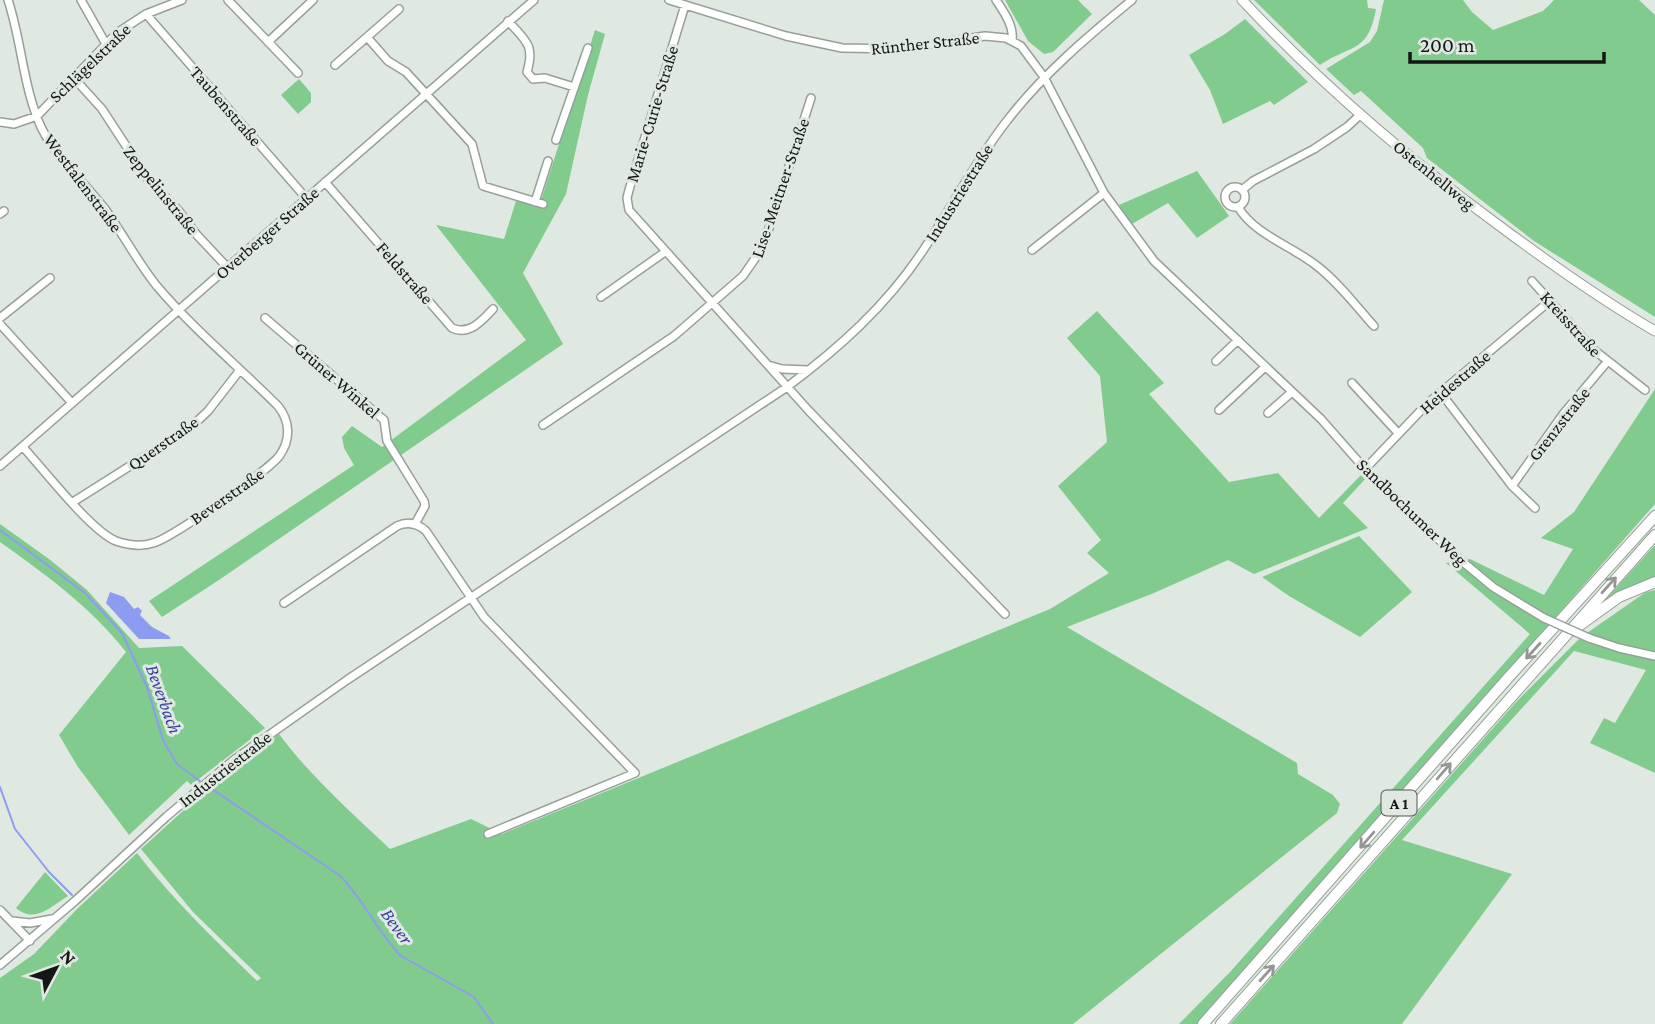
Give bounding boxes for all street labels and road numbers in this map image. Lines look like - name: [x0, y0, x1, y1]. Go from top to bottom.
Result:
- street label: Schlägelstraße: [45, 19, 135, 107]
- street label: Rünther Straße: [870, 27, 980, 59]
- street label: Marie-Curie-Straße: [622, 43, 682, 185]
- street label: Taubenstraße: [186, 62, 266, 150]
- street label: Lise-Meitner-Straße: [747, 116, 813, 260]
- street label: Westfalenstraße: [40, 130, 127, 236]
- street label: Ostenhellweg: [1389, 136, 1479, 214]
- street label: Industriestraße: [921, 140, 997, 246]
- street label: Zeppelinstraße: [119, 142, 203, 239]
- street label: Overberger Straße: [211, 183, 323, 283]
- street label: Feldstraße: [373, 238, 438, 308]
- street label: Kreisstraße: [1536, 287, 1606, 361]
- street label: Grüner Winkel: [290, 338, 384, 423]
- street label: Heidestraße: [1416, 346, 1495, 418]
- street label: Grenzstraße: [1524, 383, 1594, 465]
- street label: Querstraße: [124, 411, 202, 474]
- street label: Sandbochumer Weg: [1353, 454, 1471, 570]
- street label: Beverstraße: [186, 463, 268, 529]
- street label: Industriestraße: [175, 727, 275, 811]
- road number: A 1: [1382, 790, 1416, 816]

